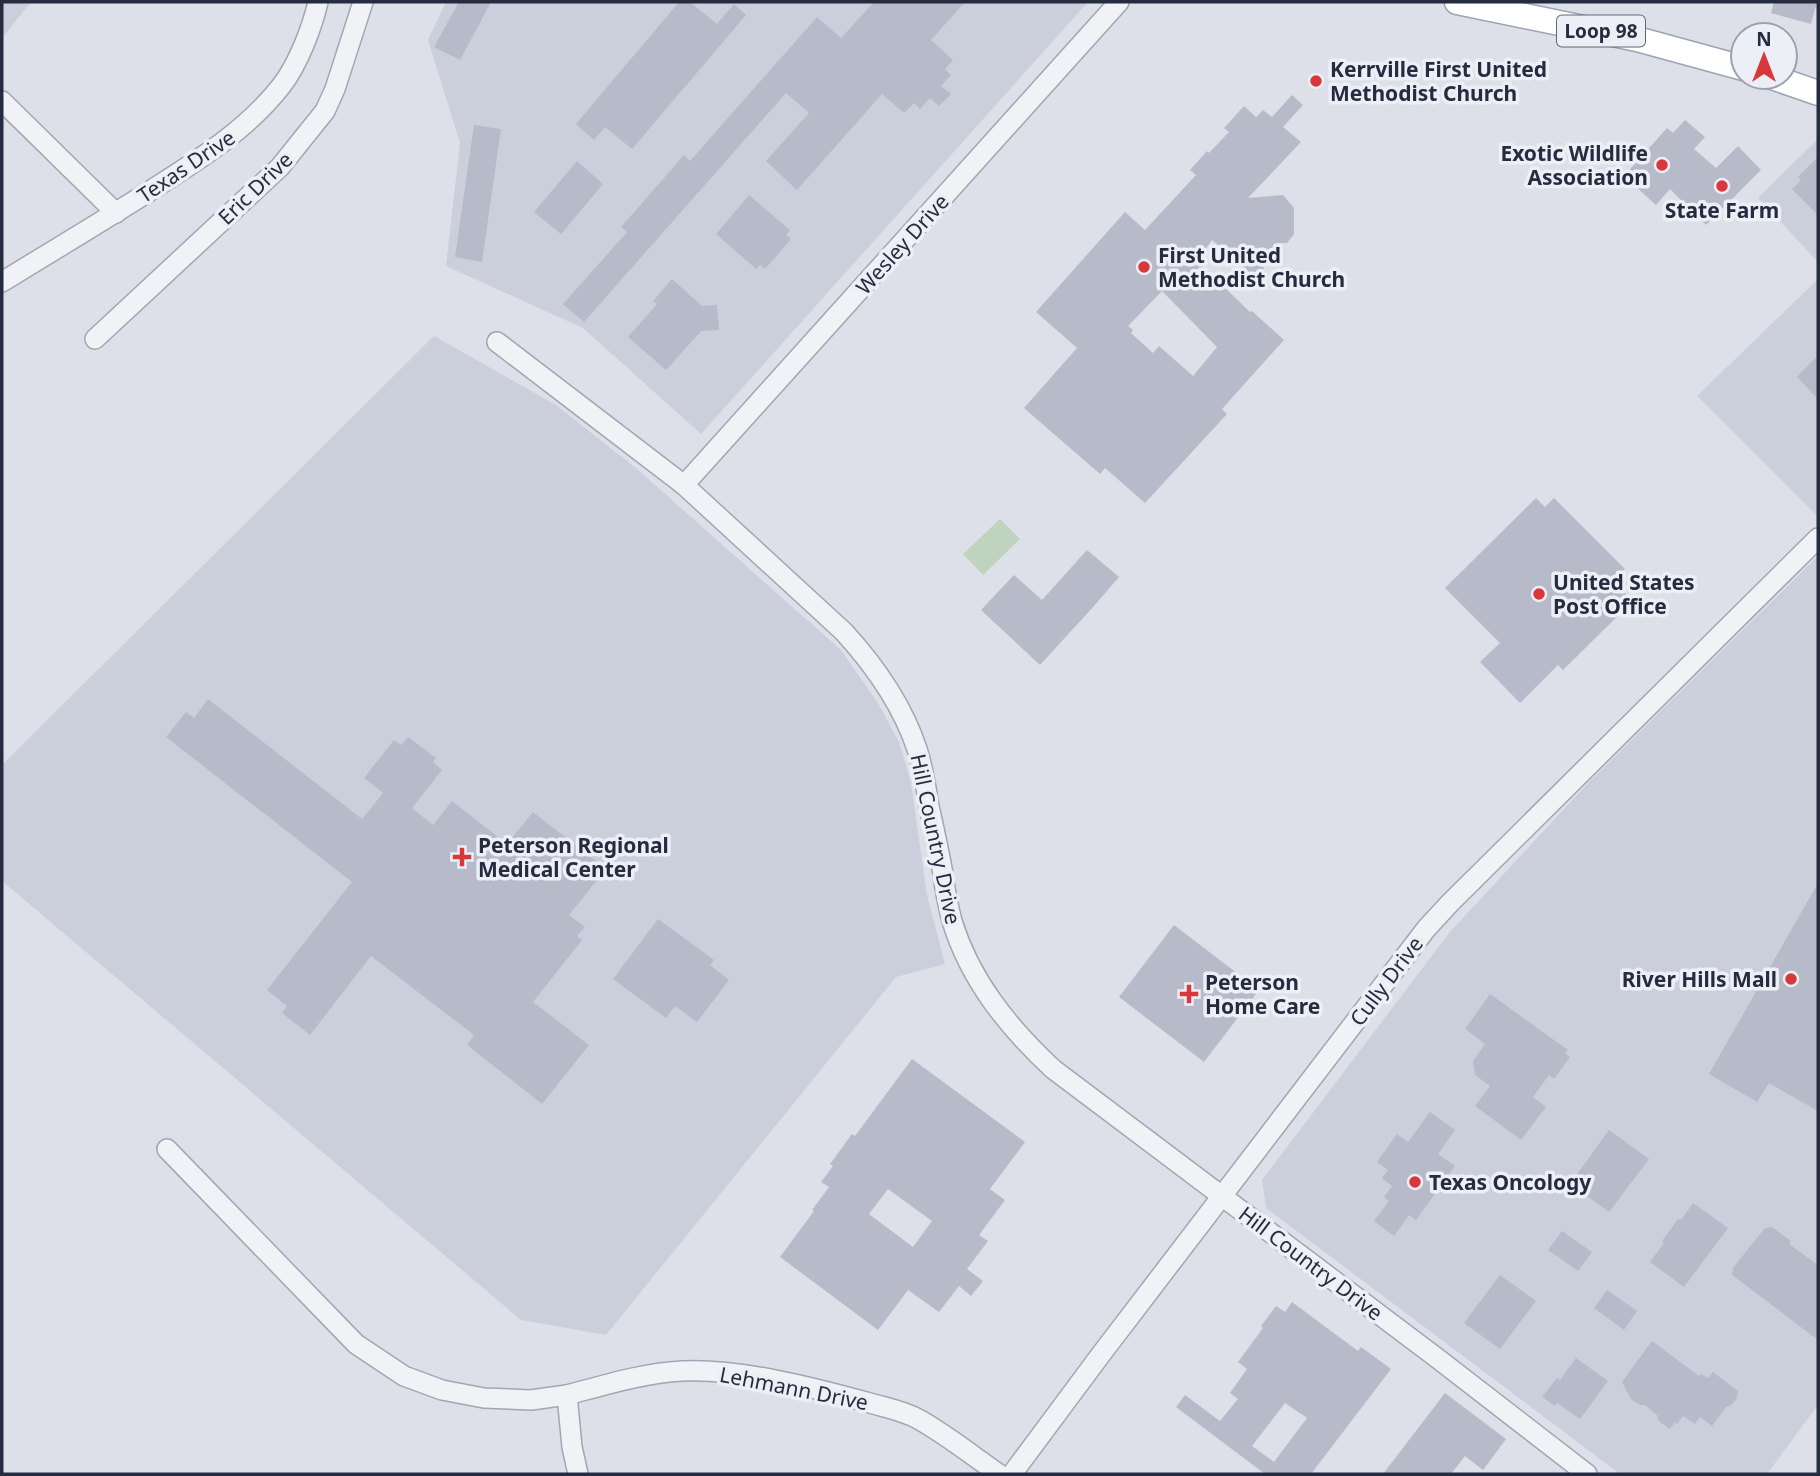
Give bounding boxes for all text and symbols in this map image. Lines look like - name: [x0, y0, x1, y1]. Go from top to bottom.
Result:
- road number: Loop 98: [1557, 16, 1645, 46]
- north arrow: [1729, 21, 1799, 91]
- text: N: [1756, 26, 1772, 52]
- place label: Kerrville First United Methodist Church: [1330, 55, 1547, 107]
- marker: Kerrville First United Methodist Church: [1308, 73, 1324, 89]
- street label: Texas Drive: [132, 123, 240, 209]
- place label: Exotic Wildlife Association: [1500, 139, 1648, 191]
- street label: Eric Drive: [212, 146, 298, 230]
- marker: Exotic Wildlife Association: [1654, 157, 1670, 173]
- marker: State Farm: [1714, 178, 1730, 194]
- street label: Wesley Drive: [849, 188, 955, 300]
- place label: State Farm: [1665, 196, 1779, 224]
- place label: First United Methodist Church: [1158, 241, 1345, 293]
- marker: First United Methodist Church: [1136, 259, 1152, 275]
- place label: United States Post Office: [1553, 568, 1695, 620]
- marker: United States Post Office: [1531, 586, 1547, 602]
- street label: Hill Country Drive: [904, 751, 968, 927]
- place label: Peterson Regional Medical Center: [478, 831, 669, 883]
- marker: Peterson Regional Medical Center: [452, 847, 472, 867]
- street label: Cully Drive: [1343, 931, 1429, 1031]
- place label: River Hills Mall: [1622, 965, 1777, 993]
- place label: Peterson Home Care: [1205, 968, 1320, 1020]
- marker: River Hills Mall: [1783, 971, 1799, 987]
- marker: Peterson Home Care: [1179, 984, 1199, 1004]
- place label: Texas Oncology: [1429, 1168, 1591, 1196]
- marker: Texas Oncology: [1407, 1174, 1423, 1190]
- street label: Hill Country Drive: [1233, 1200, 1389, 1326]
- street label: Lehmann Drive: [717, 1360, 871, 1416]

